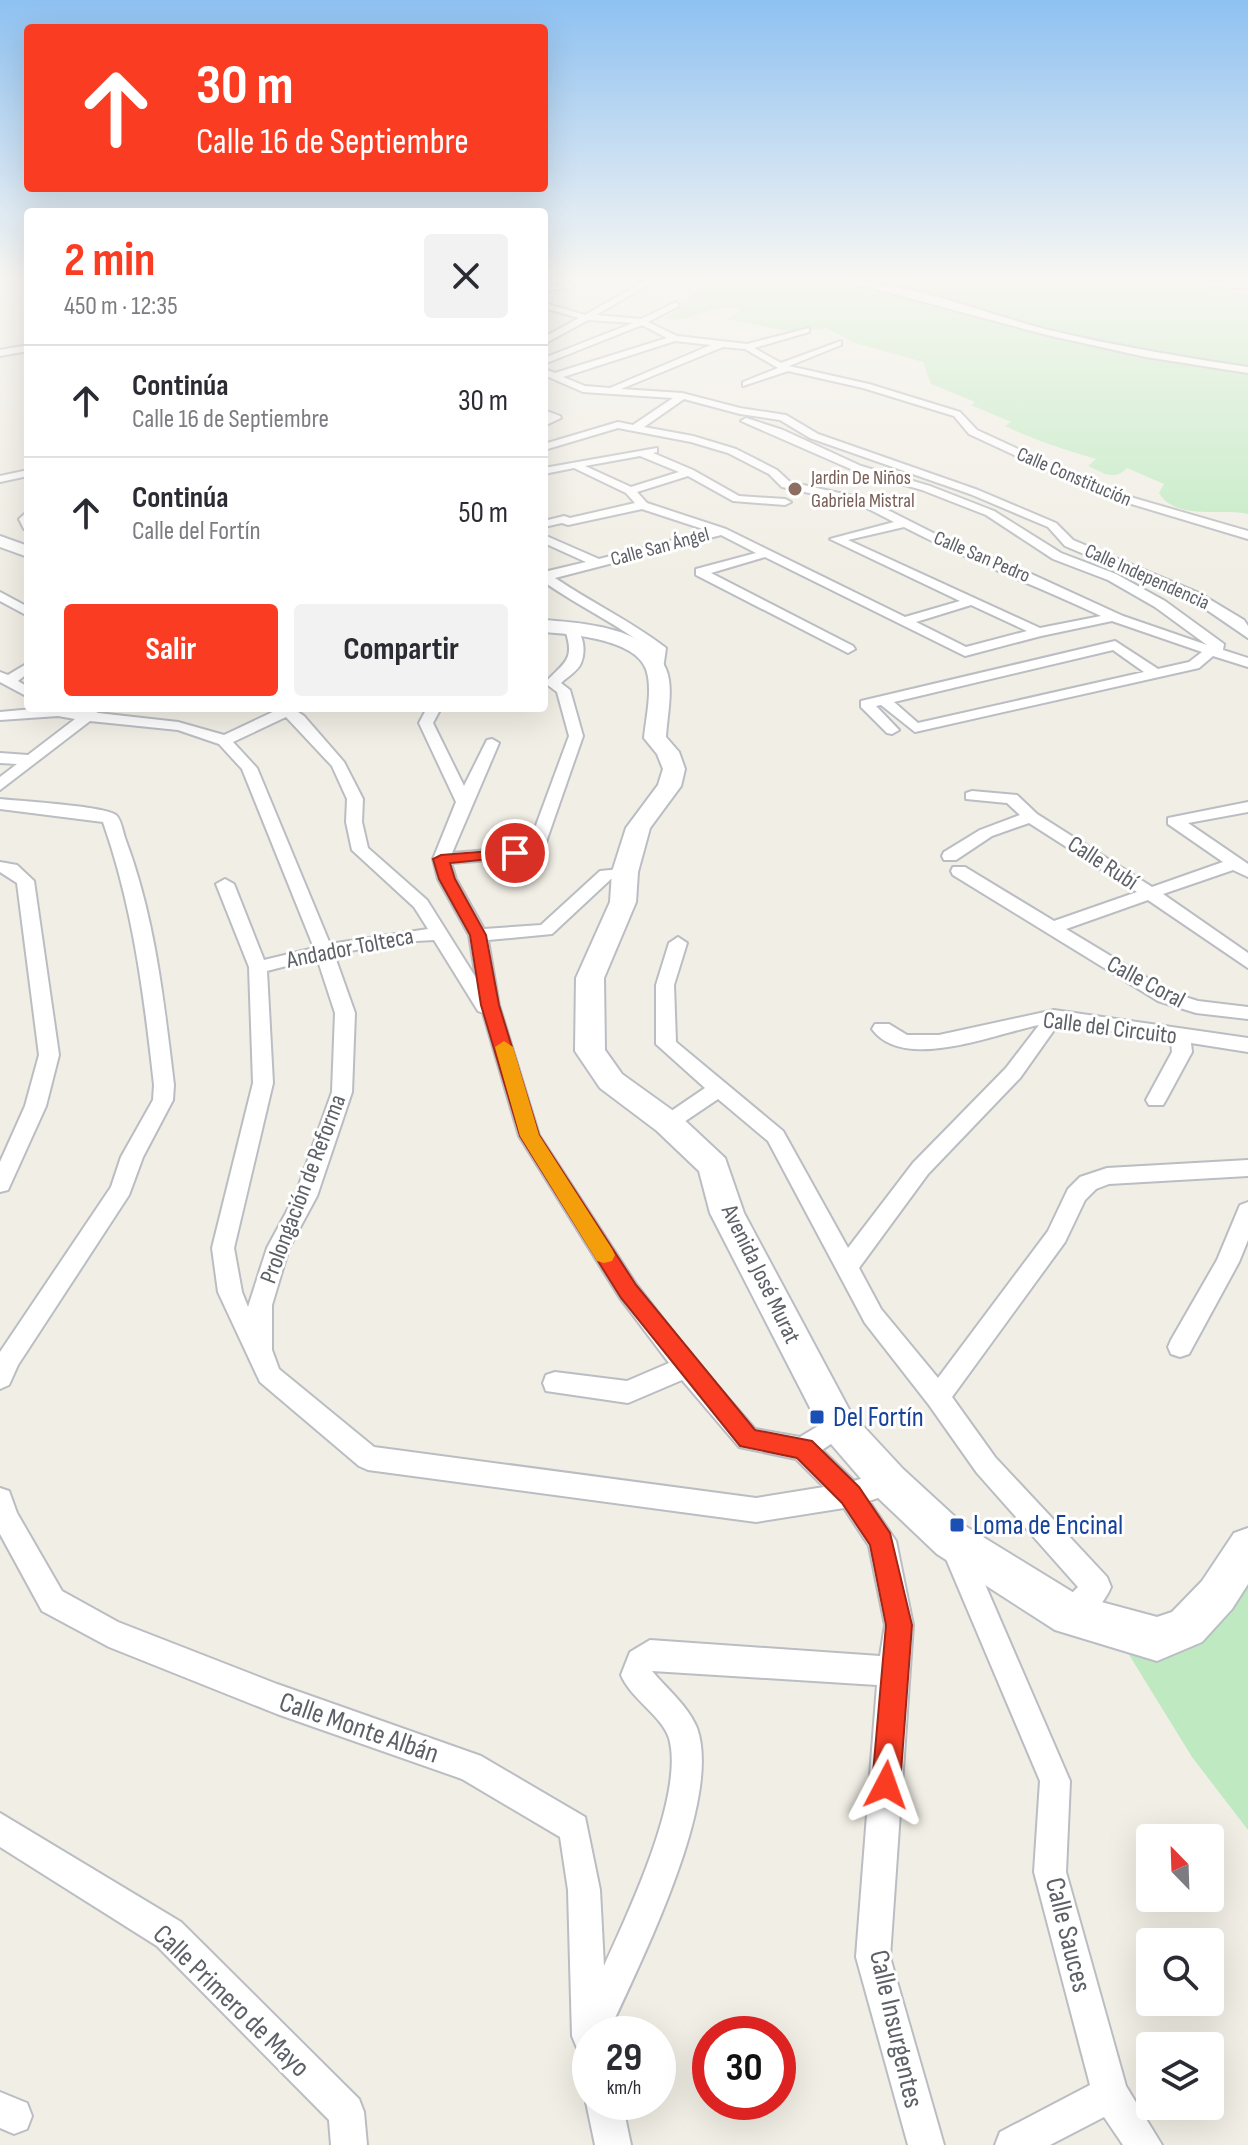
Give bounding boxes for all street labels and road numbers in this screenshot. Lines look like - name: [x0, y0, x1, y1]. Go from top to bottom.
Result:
- street label: Calle Constitución: [1013, 442, 1135, 512]
- street label: Calle San Ángel: [608, 522, 712, 572]
- street label: Calle San Pedro: [930, 526, 1034, 588]
- street label: Calle Independencia: [1081, 539, 1213, 615]
- street label: Calle Rubí: [1062, 829, 1144, 897]
- street label: Andador Tolteca: [283, 921, 416, 975]
- street label: Calle Coral: [1102, 949, 1190, 1015]
- street label: Calle del Circuito: [1041, 1005, 1179, 1051]
- street label: Prolongación de Reforma: [254, 1091, 352, 1287]
- street label: Avenida José Murat: [714, 1199, 807, 1348]
- street label: Calle Monte Albán: [275, 1685, 443, 1771]
- street label: Calle Sauces: [1038, 1874, 1098, 1996]
- street label: Calle Primero de Mayo: [146, 1918, 316, 2084]
- street label: Calle Insurgentes: [862, 1947, 930, 2111]

